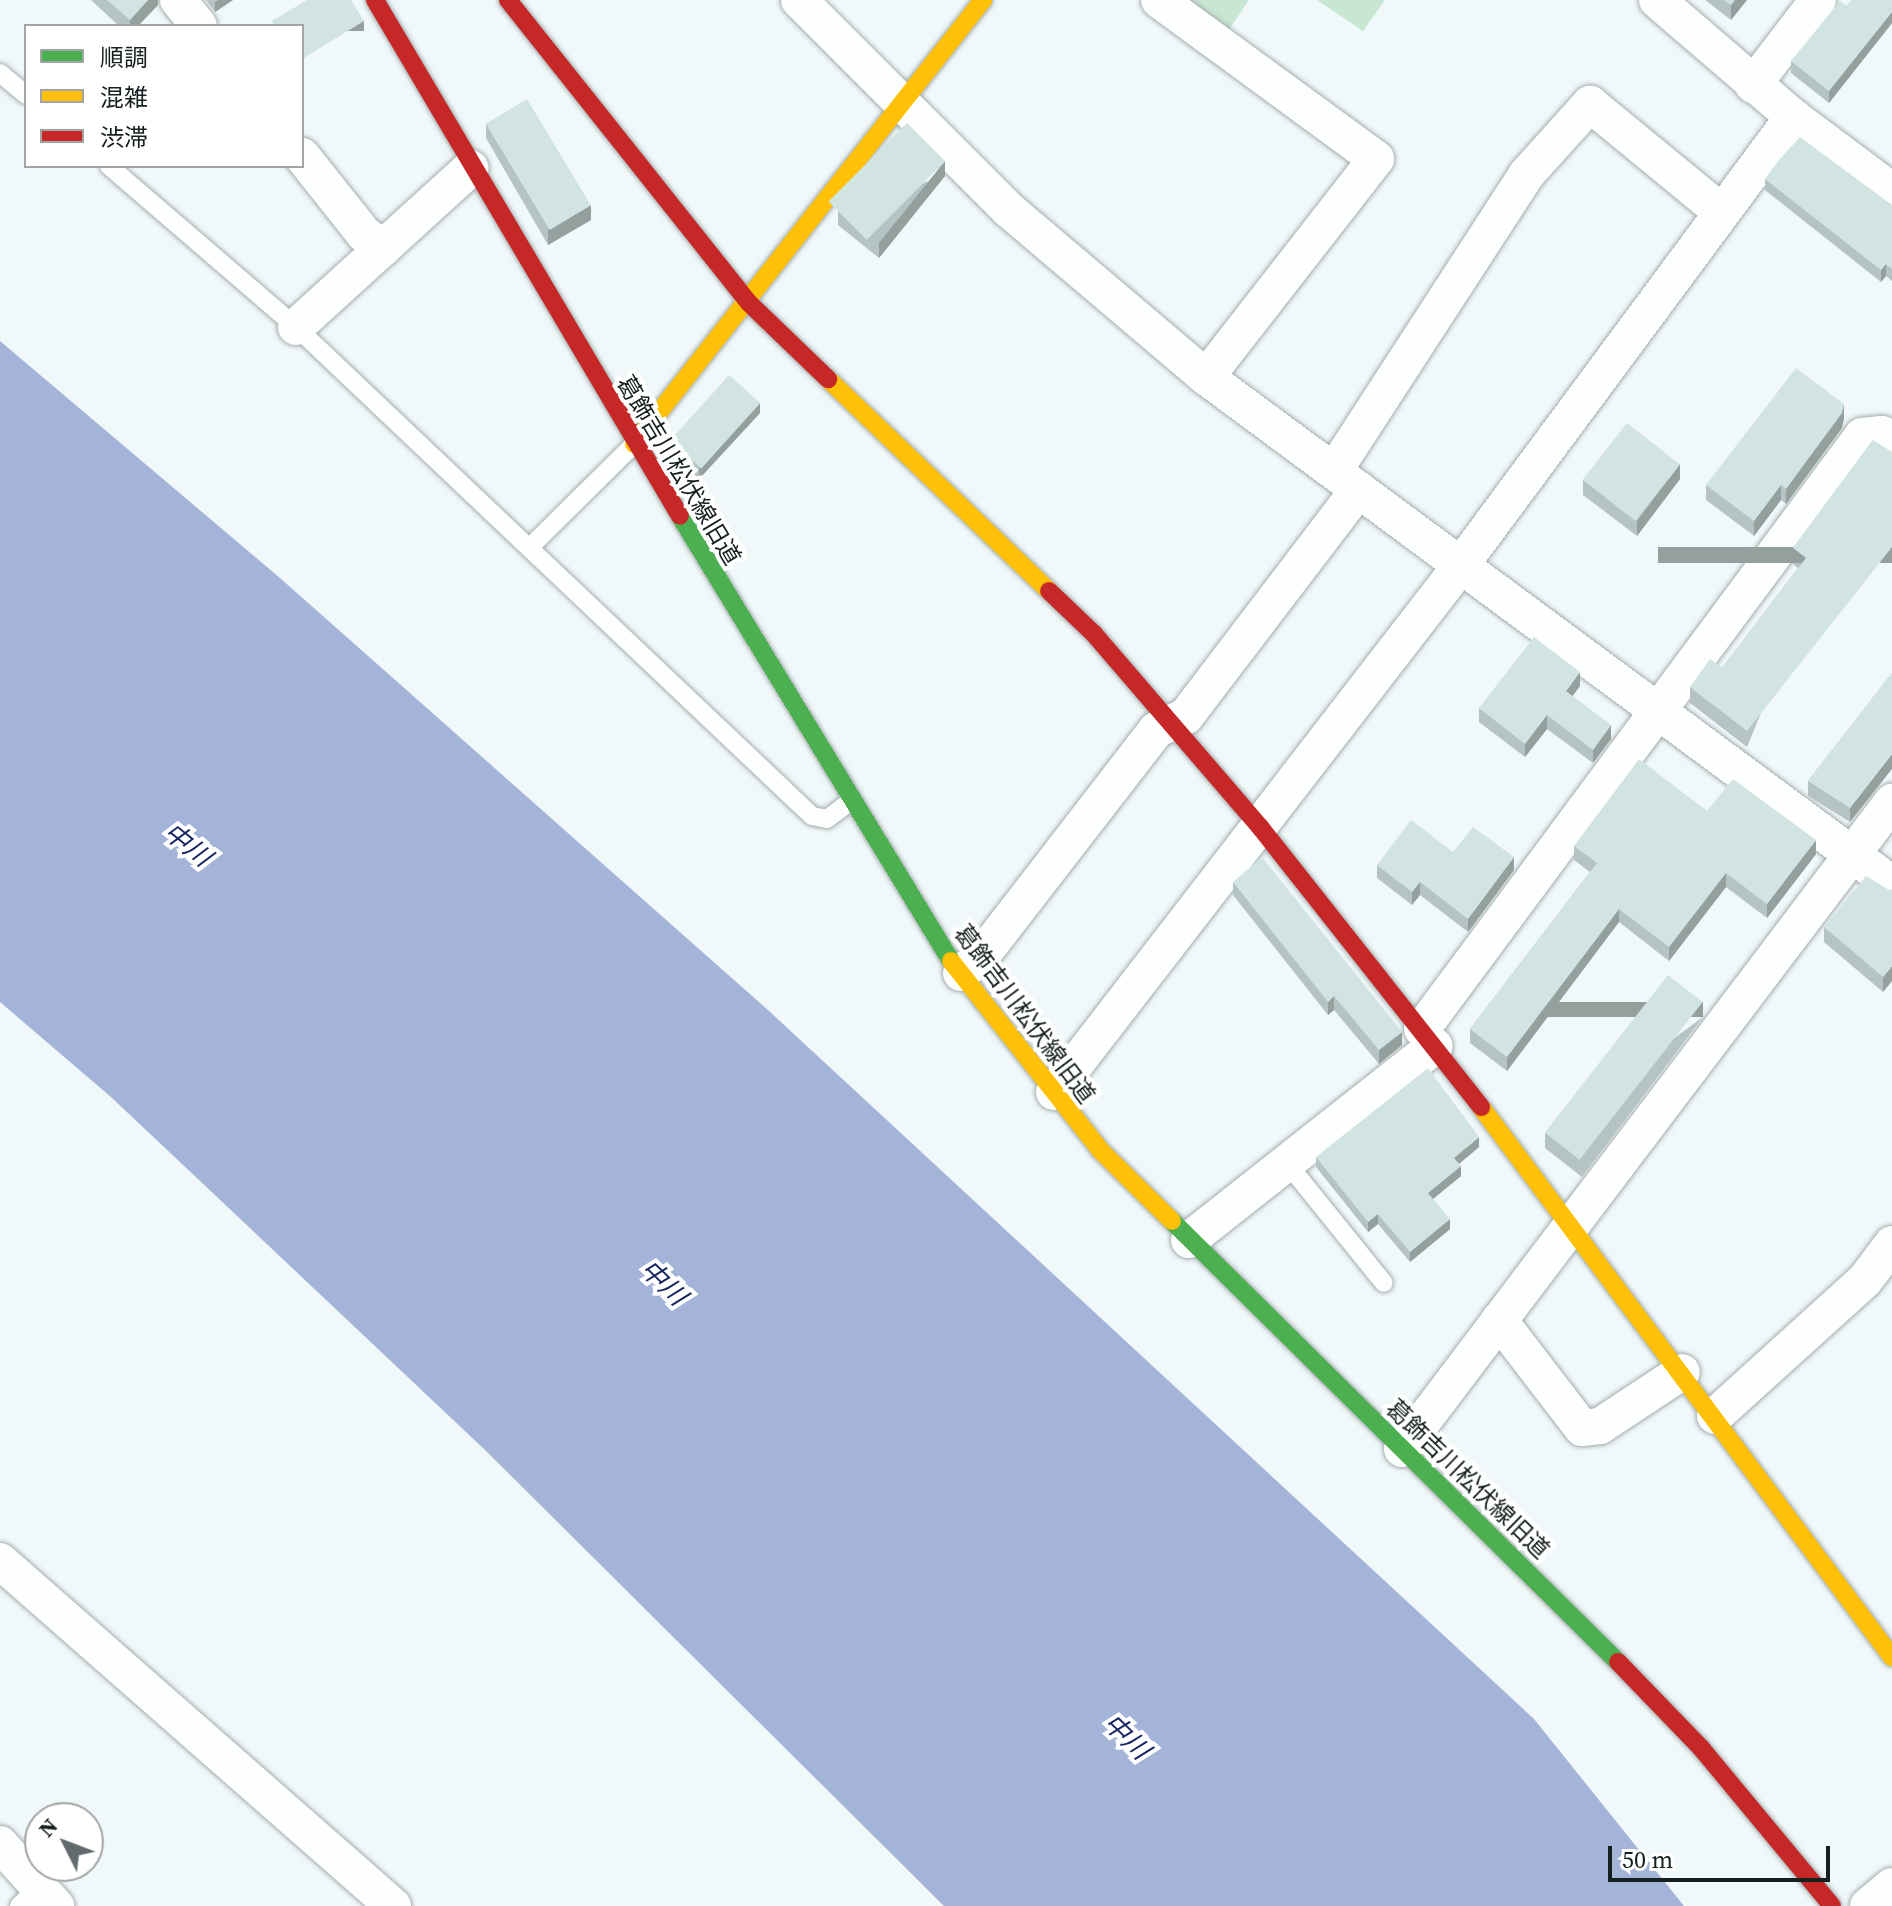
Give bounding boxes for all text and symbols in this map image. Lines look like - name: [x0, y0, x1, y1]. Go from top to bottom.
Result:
- legend: [24, 24, 304, 168]
- text: 順調: [100, 41, 148, 74]
- text: 混雑: [100, 81, 148, 114]
- text: 渋滞: [100, 121, 148, 154]
- street label: 葛飾吉川松伏線旧道: [611, 370, 747, 570]
- water label: 中川: [157, 817, 217, 873]
- street label: 葛飾吉川松伏線旧道: [949, 919, 1101, 1109]
- water label: 中川: [633, 1254, 693, 1312]
- street label: 葛飾吉川松伏線旧道: [1380, 1394, 1556, 1564]
- water label: 中川: [1096, 1708, 1156, 1766]
- north arrow: [24, 1802, 104, 1882]
- text: N: [31, 1811, 64, 1843]
- scale bar: [1612, 1830, 1834, 1880]
- text: 50 m: [1622, 1843, 1673, 1876]

